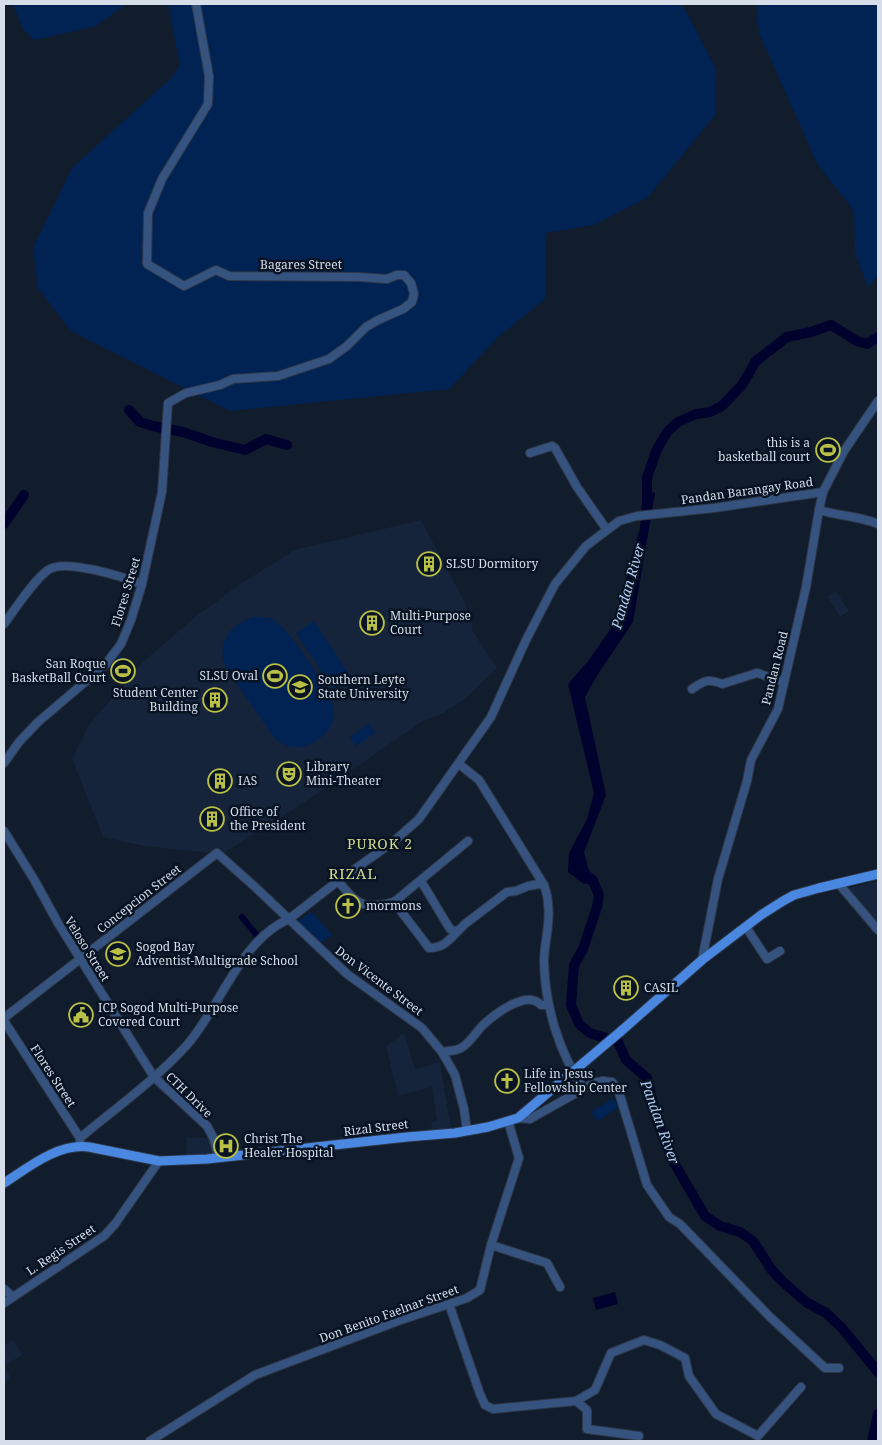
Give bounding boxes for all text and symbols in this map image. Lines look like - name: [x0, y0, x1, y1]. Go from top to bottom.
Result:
- street label: Bagares Street: [260, 256, 342, 273]
- place label: this is a basketball court: [718, 434, 810, 465]
- sports icon: this is a basketball court: [815, 437, 841, 463]
- street label: Pandan Barangay Road: [680, 473, 815, 508]
- water label: Pandan River: [606, 541, 649, 632]
- building icon: SLSU Dormitory: [416, 551, 442, 577]
- street label: Flores Street: [107, 555, 144, 629]
- place label: SLSU Dormitory: [446, 555, 539, 572]
- place label: Multi-Purpose Court: [390, 607, 471, 638]
- building icon: Multi-Purpose Court: [359, 610, 385, 636]
- street label: Pandan Road: [757, 629, 792, 707]
- place label: San Roque BasketBall Court: [12, 655, 106, 686]
- sports icon: San Roque BasketBall Court: [110, 658, 136, 684]
- sports icon: SLSU Oval: [262, 663, 288, 689]
- place label: SLSU Oval: [199, 667, 258, 684]
- place label: Southern Leyte State University: [318, 671, 409, 702]
- school or university icon: Southern Leyte State University: [287, 674, 313, 700]
- place label: Student Center Building: [113, 684, 199, 715]
- building icon: Student Center Building: [202, 687, 228, 713]
- place label: Library Mini-Theater: [306, 758, 381, 789]
- theatre icon: Library Mini-Theater: [276, 761, 302, 787]
- building icon: IAS: [207, 768, 233, 794]
- place label: IAS: [238, 772, 257, 789]
- place label: Office of the President: [230, 803, 306, 834]
- building icon: Office of the President: [199, 806, 225, 832]
- district label: PUROK 2: [347, 834, 413, 853]
- street label: Concepcion Street: [93, 860, 184, 937]
- district label: RIZAL: [328, 863, 378, 883]
- church icon: mormons: [335, 893, 361, 919]
- place label: mormons: [366, 897, 421, 914]
- street label: Veloso Street: [61, 913, 114, 984]
- place label: Sogod Bay Adventist-Multigrade School: [136, 938, 298, 969]
- school or university icon: Sogod Bay Adventist-Multigrade School: [105, 941, 131, 967]
- street label: Don Vicente Street: [332, 942, 427, 1019]
- building icon: CASIL: [613, 975, 639, 1001]
- place label: CASIL: [644, 979, 678, 996]
- place label: ICP Sogod Multi-Purpose Covered Court: [98, 999, 239, 1030]
- public building icon: ICP Sogod Multi-Purpose Covered Court: [68, 1002, 94, 1028]
- street label: Flores Street: [27, 1041, 80, 1110]
- place label: Life in Jesus Fellowship Center: [524, 1065, 627, 1096]
- street label: CTH Drive: [162, 1068, 216, 1121]
- church icon: Life in Jesus Fellowship Center: [494, 1068, 520, 1094]
- water label: Pandan River: [636, 1076, 685, 1167]
- street label: Rizal Street: [343, 1115, 409, 1140]
- place label: Christ The Healer Hospital: [244, 1130, 334, 1161]
- hospital icon: Christ The Healer Hospital: [213, 1133, 239, 1159]
- street label: L. Regis Street: [23, 1220, 99, 1279]
- street label: Don Benito Faelnar Street: [317, 1280, 461, 1347]

